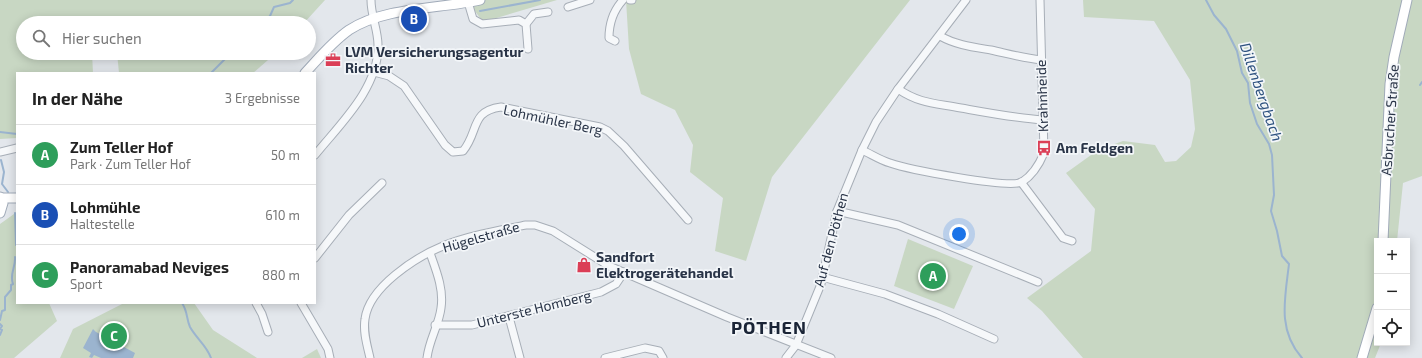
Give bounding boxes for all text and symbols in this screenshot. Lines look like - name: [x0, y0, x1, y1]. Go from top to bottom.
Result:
- pin: B: [401, 4, 427, 34]
- search box: [16, 16, 316, 60]
- icon: search: [30, 27, 52, 49]
- text: Hier suchen: [62, 29, 142, 47]
- water label: Dillenbergbach: [1237, 40, 1287, 143]
- place label: LVM Versicherungsagentur Richter: [345, 43, 524, 76]
- office icon: LVM Versicherungsagentur Richter: [324, 51, 342, 69]
- street label: Krahnheide: [1032, 59, 1051, 133]
- street label: Asbrucher Straße: [1377, 64, 1402, 176]
- text: In der Nähe: [32, 88, 123, 108]
- text: 3 Ergebnisse: [225, 90, 300, 106]
- street label: Lohmühler Berg: [502, 101, 605, 138]
- text: Zum Teller Hof: [70, 138, 173, 156]
- bus stop icon: Am Feldgen: [1035, 139, 1053, 157]
- place label: Am Feldgen: [1056, 139, 1133, 156]
- text: A: [41, 147, 49, 163]
- text: 50 m: [271, 147, 300, 163]
- text: Park · Zum Teller Hof: [70, 156, 191, 172]
- street label: Auf den Pöthen: [810, 191, 851, 289]
- text: Lohmühle: [70, 198, 140, 216]
- text: B: [41, 207, 49, 223]
- text: 610 m: [265, 207, 300, 223]
- text: Haltestelle: [70, 216, 135, 232]
- street label: Hügelstraße: [440, 217, 521, 256]
- your location: [949, 224, 969, 244]
- map controls: [1374, 238, 1410, 346]
- button: +: [1374, 238, 1410, 274]
- place label: Sandfort Elektrogerätehandel: [596, 248, 734, 281]
- shop icon: Sandfort Elektrogerätehandel: [575, 256, 593, 274]
- text: Panoramabad Neviges: [70, 258, 229, 276]
- pin: A: [920, 261, 946, 291]
- text: C: [41, 267, 49, 283]
- text: 880 m: [262, 267, 300, 283]
- button: −: [1374, 274, 1410, 310]
- text: Sport: [70, 276, 102, 292]
- street label: Unterste Homberg: [475, 286, 593, 331]
- button: locate: [1374, 310, 1410, 346]
- district label: PÖTHEN: [731, 316, 807, 338]
- pin: C: [101, 321, 127, 351]

